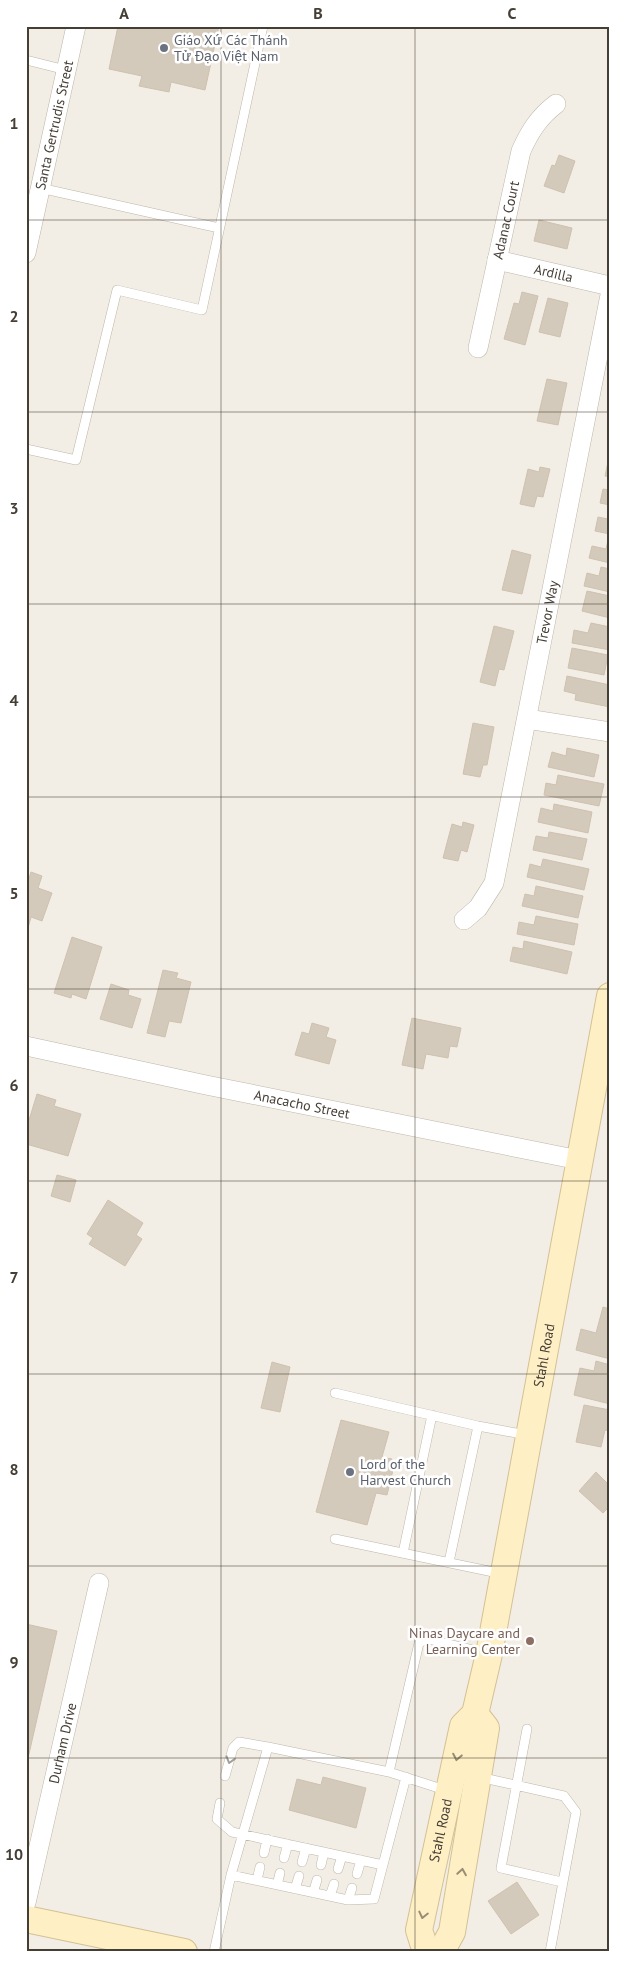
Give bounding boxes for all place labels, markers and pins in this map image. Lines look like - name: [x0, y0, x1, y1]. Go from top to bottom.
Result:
- place label: Giáo Xứ Các Thánh Tử Đạo Việt Nam: [174, 31, 288, 65]
- marker: Giáo Xứ Các Thánh Tử Đạo Việt Nam: [158, 42, 170, 54]
- place label: Lord of the Harvest Church: [360, 1455, 451, 1489]
- marker: Lord of the Harvest Church: [344, 1466, 356, 1478]
- place label: Ninas Daycare and Learning Center: [409, 1624, 520, 1658]
- marker: Ninas Daycare and Learning Center: [524, 1635, 536, 1647]

